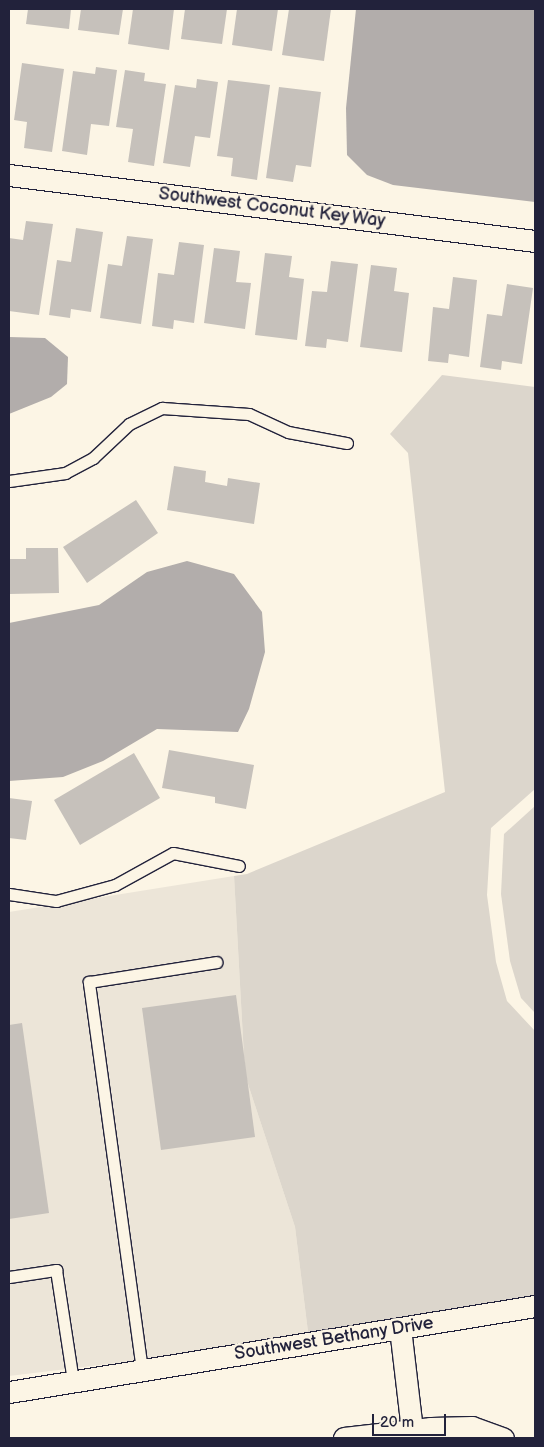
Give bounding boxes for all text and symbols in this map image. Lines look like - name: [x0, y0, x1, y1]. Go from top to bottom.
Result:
- street label: Southwest Coconut Key Way: [156, 183, 388, 233]
- street label: Southwest Bethany Drive: [232, 1313, 436, 1365]
- scale bar: [374, 1404, 448, 1436]
- text: 20 m: [380, 1413, 414, 1432]

